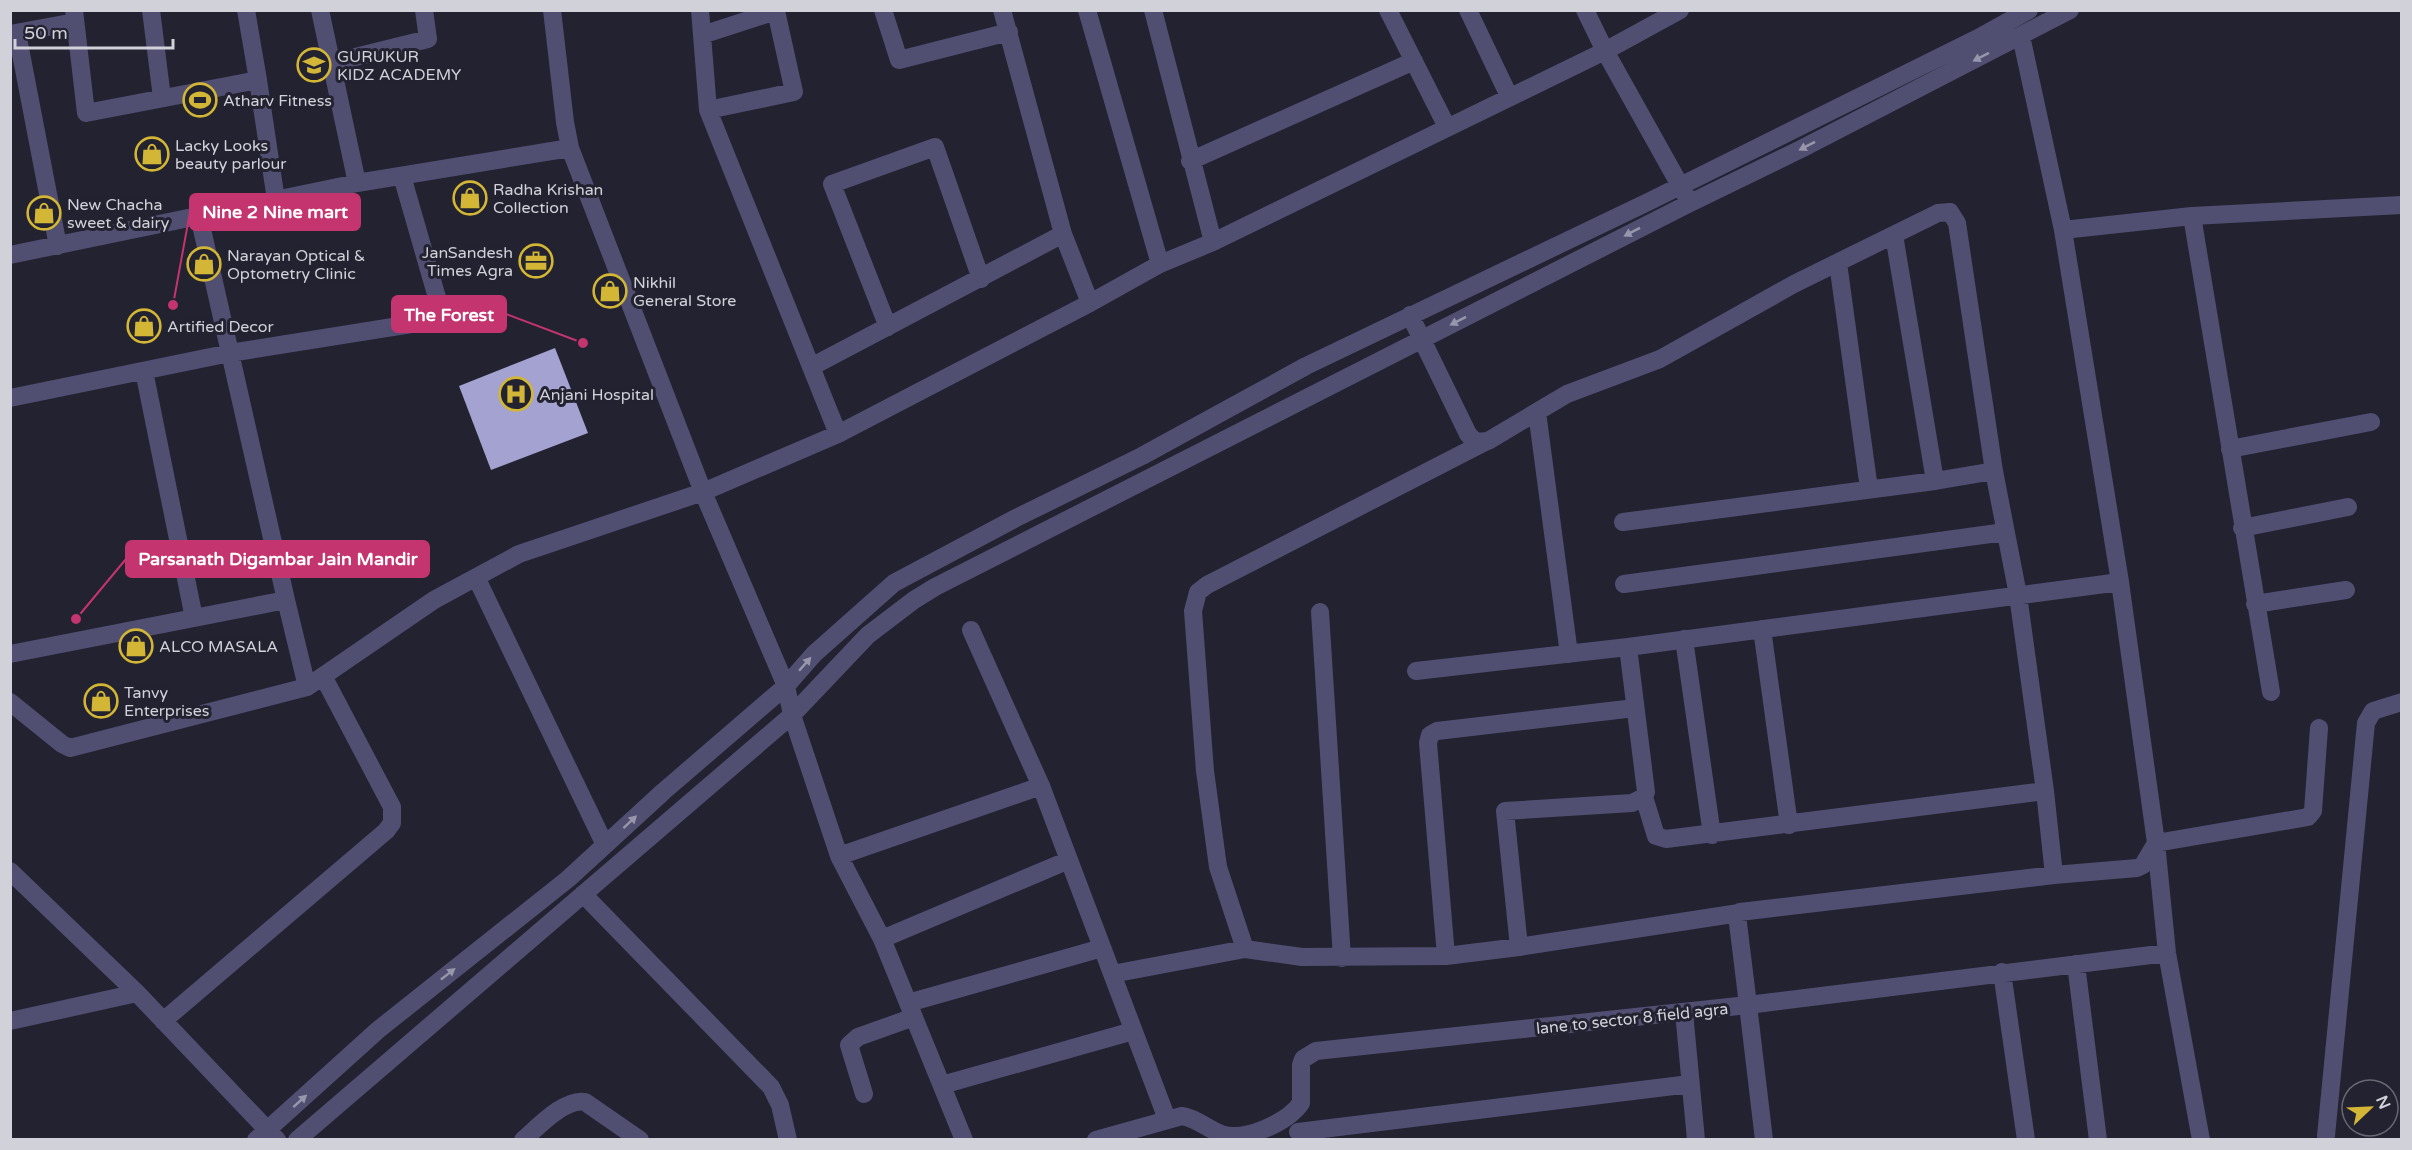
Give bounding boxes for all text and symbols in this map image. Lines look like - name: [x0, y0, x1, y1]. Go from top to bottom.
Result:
- scale bar: [15, 12, 172, 50]
- text: 50 m: [24, 22, 68, 44]
- school or university icon: GURUKUR KIDZ ACADEMY: [296, 47, 332, 83]
- place label: GURUKUR KIDZ ACADEMY: [337, 47, 461, 85]
- one-way arrow: [1972, 52, 1989, 62]
- sports icon: Atharv Fitness: [182, 82, 218, 118]
- place label: Atharv Fitness: [223, 91, 332, 111]
- shop icon: Lacky Looks beauty parlour: [134, 136, 170, 172]
- place label: Lacky Looks beauty parlour: [175, 136, 287, 174]
- one-way arrow: [1798, 141, 1815, 151]
- shop icon: Radha Krishan Collection: [452, 180, 488, 216]
- place label: Radha Krishan Collection: [493, 180, 603, 218]
- callout: Nine 2 Nine mart: [190, 194, 360, 230]
- shop icon: New Chacha sweet & dairy: [26, 195, 62, 231]
- place label: New Chacha sweet & dairy: [67, 195, 170, 233]
- text: Nine 2 Nine mart: [202, 201, 348, 223]
- one-way arrow: [1624, 228, 1641, 237]
- place label: JanSandesh Times Agra: [422, 243, 513, 281]
- office icon: JanSandesh Times Agra: [518, 243, 554, 279]
- shop icon: Narayan Optical & Optometry Clinic: [186, 246, 222, 282]
- place label: Narayan Optical & Optometry Clinic: [227, 246, 366, 284]
- shop icon: Nikhil General Store: [592, 273, 628, 309]
- place label: Nikhil General Store: [633, 273, 736, 311]
- callout: The Forest: [392, 296, 506, 332]
- text: The Forest: [403, 304, 494, 326]
- shop icon: Artified Decor: [126, 308, 162, 344]
- one-way arrow: [1450, 316, 1467, 325]
- place label: Artified Decor: [167, 317, 275, 337]
- hospital icon: Anjani Hospital: [498, 376, 534, 412]
- place label: Anjani Hospital: [539, 385, 654, 405]
- callout: Parsanath Digambar Jain Mandir: [126, 541, 429, 577]
- text: Parsanath Digambar Jain Mandir: [138, 548, 419, 570]
- shop icon: ALCO MASALA: [118, 628, 154, 664]
- place label: ALCO MASALA: [159, 637, 278, 657]
- one-way arrow: [799, 656, 812, 672]
- shop icon: Tanvy Enterprises: [83, 683, 119, 719]
- place label: Tanvy Enterprises: [124, 683, 209, 721]
- one-way arrow: [622, 815, 637, 829]
- one-way arrow: [440, 968, 456, 981]
- street label: lane to sector 8 field agra: [1535, 999, 1729, 1039]
- north arrow: [2340, 1078, 2400, 1138]
- text: N: [2371, 1093, 2395, 1112]
- one-way arrow: [292, 1094, 307, 1108]

